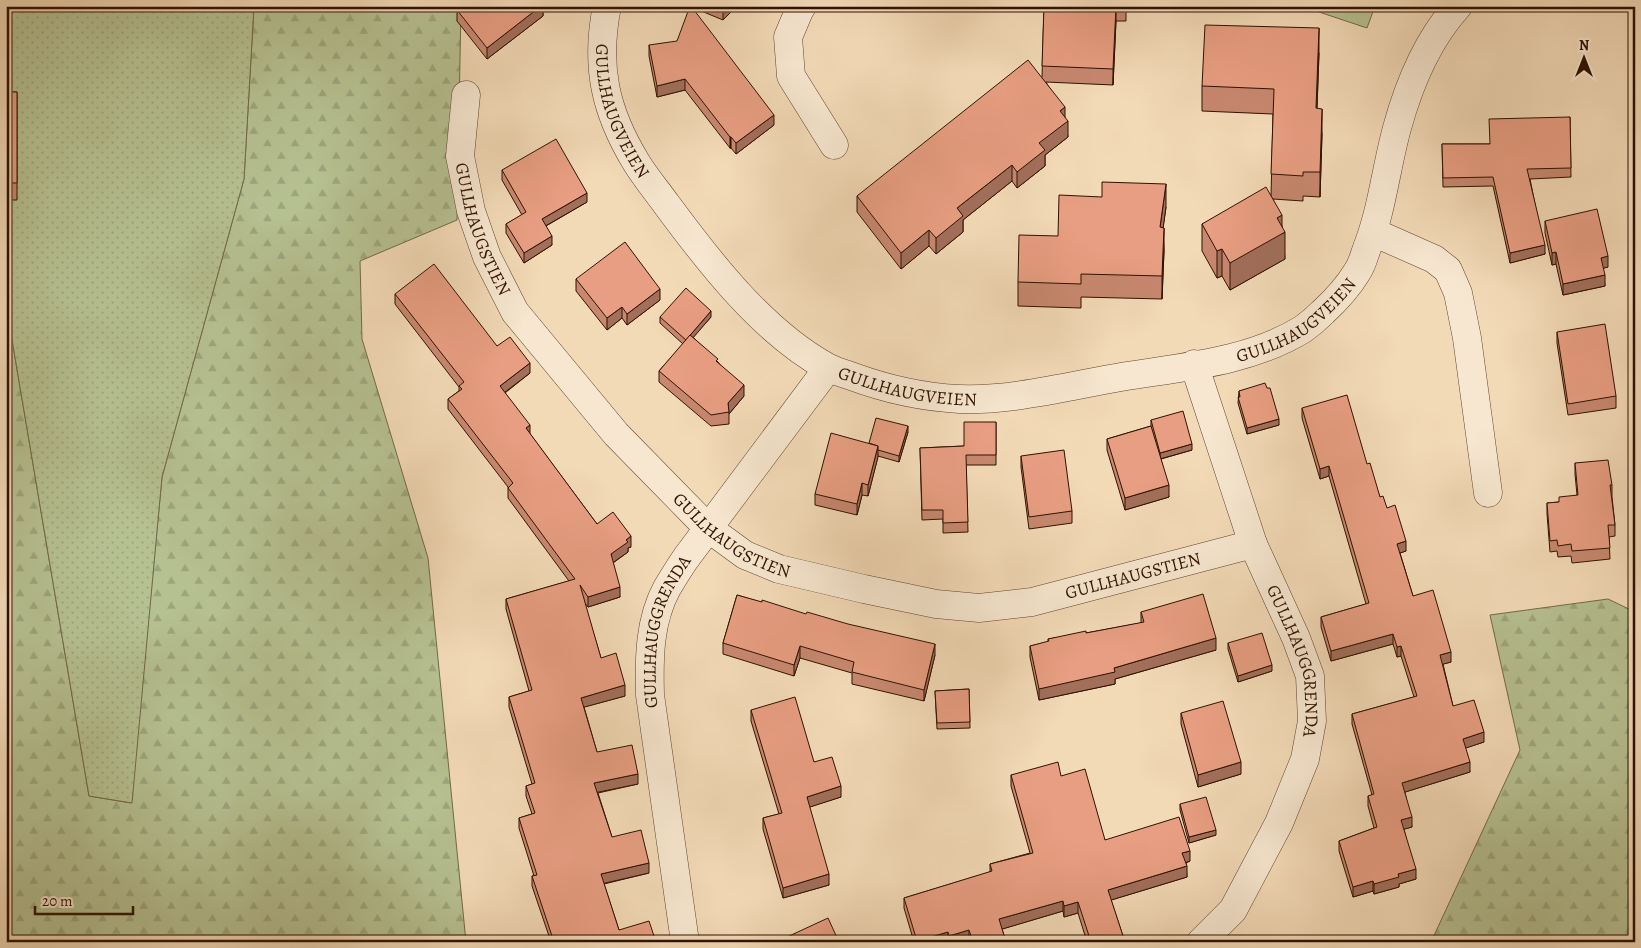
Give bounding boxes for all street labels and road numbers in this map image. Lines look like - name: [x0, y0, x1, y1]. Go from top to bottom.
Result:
- street label: GULLHAUGVEIEN: [590, 44, 655, 183]
- street label: GULLHAUGSTIEN: [450, 161, 517, 300]
- street label: GULLHAUGVEIEN: [1233, 273, 1362, 368]
- street label: GULLHAUGVEIEN: [835, 361, 977, 411]
- street label: GULLHAUGSTIEN: [668, 487, 793, 583]
- street label: GULLHAUGSTIEN: [1062, 546, 1203, 605]
- street label: GULLHAUGGRENDA: [638, 550, 697, 710]
- street label: GULLHAUGGRENDA: [1261, 581, 1324, 740]

